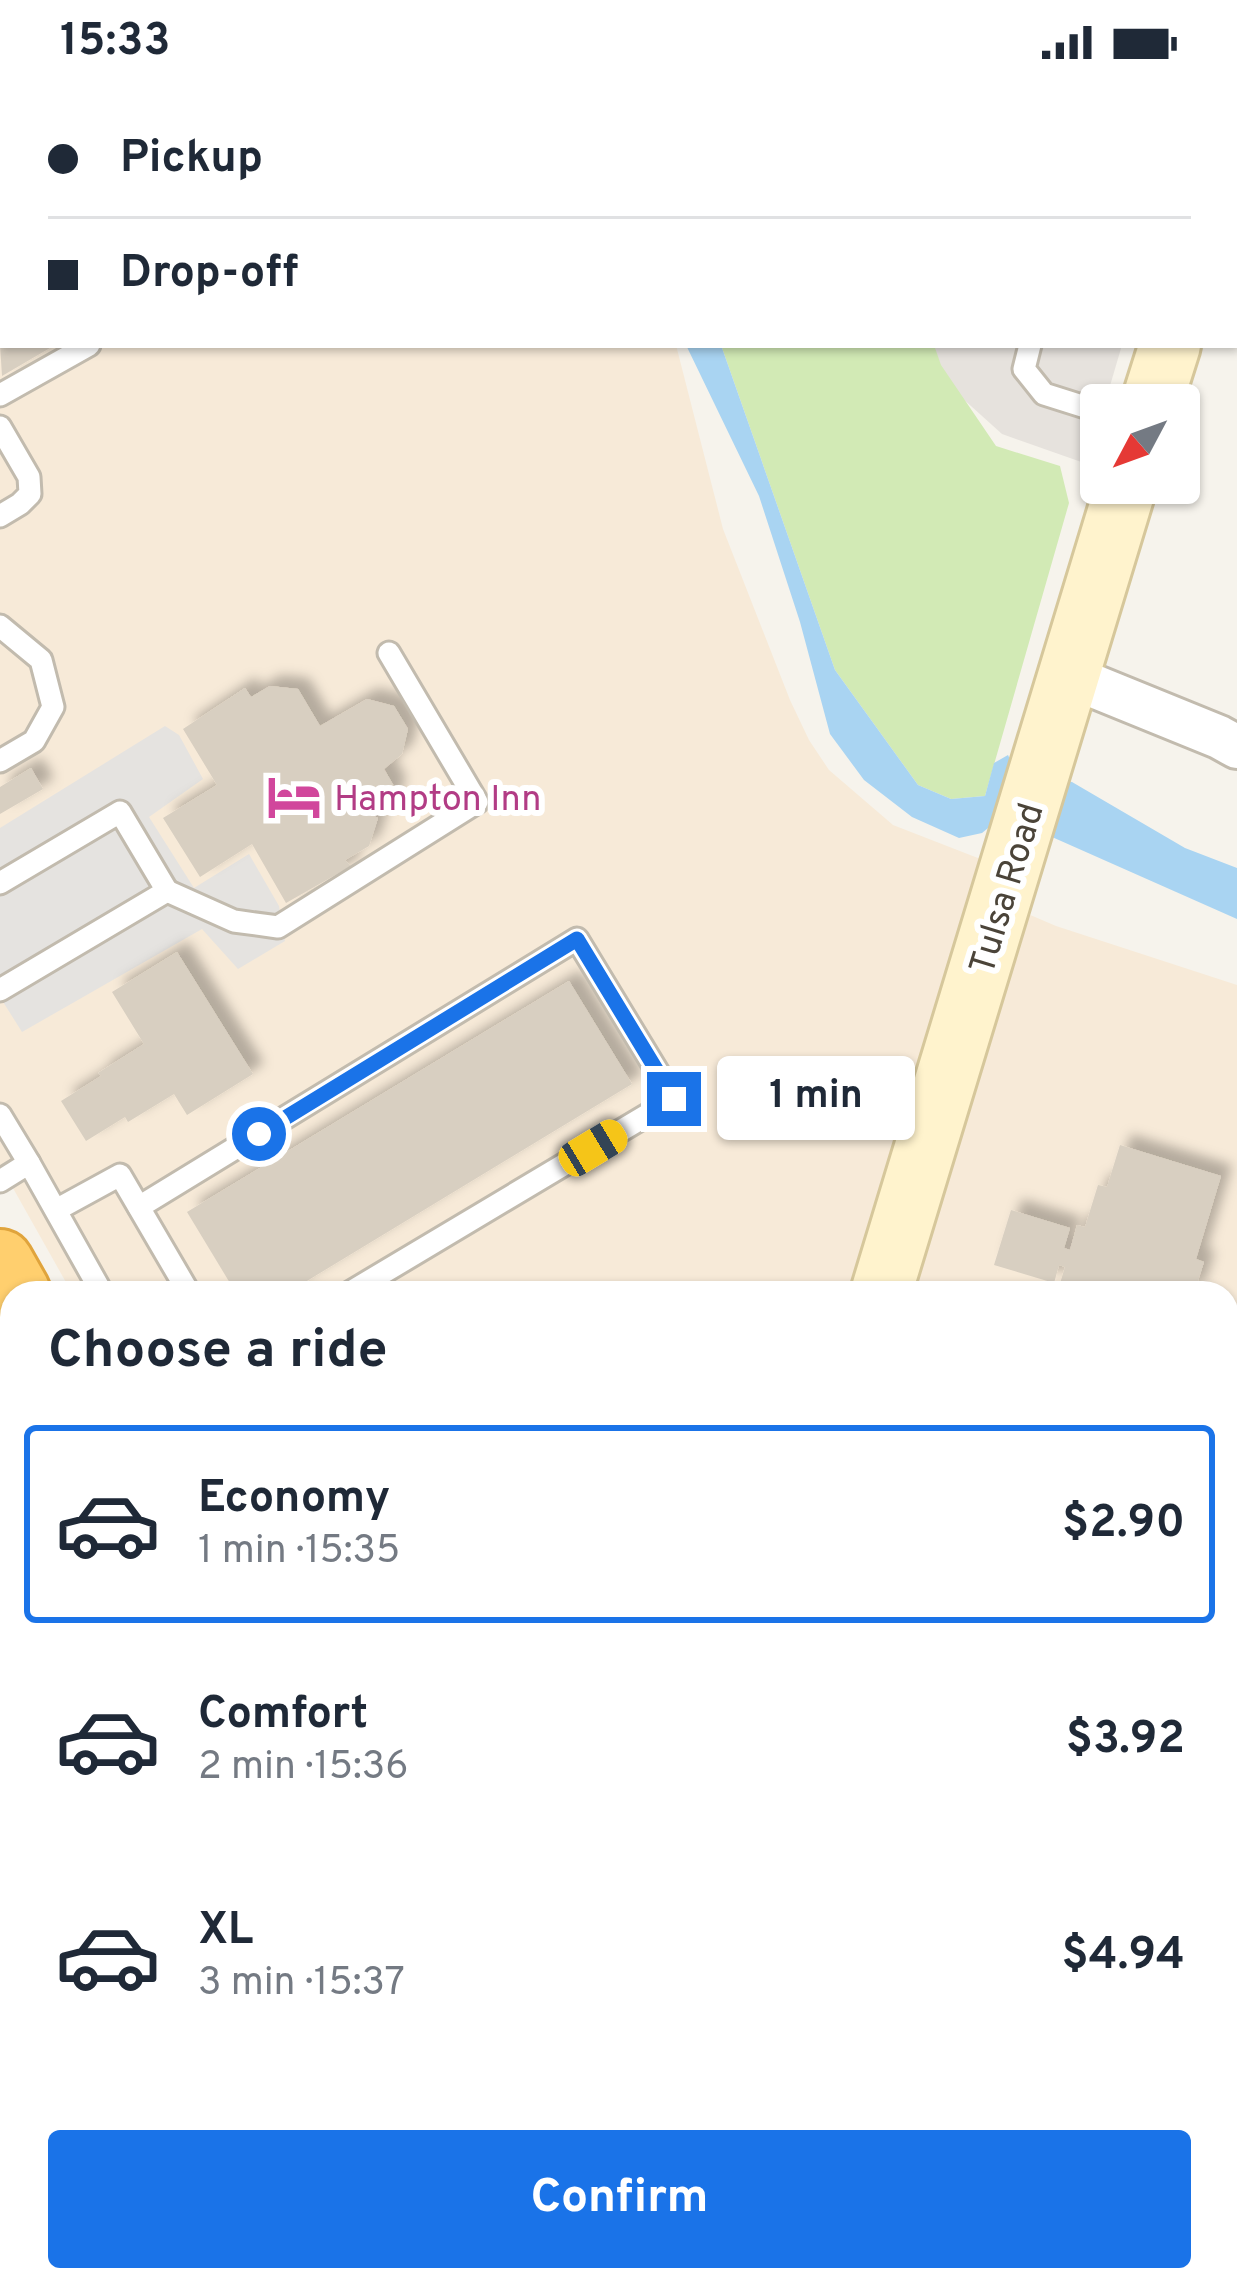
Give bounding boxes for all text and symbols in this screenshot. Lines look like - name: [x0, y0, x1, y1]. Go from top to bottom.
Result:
- text: 15:33: [60, 14, 170, 71]
- text: Pickup: [120, 131, 263, 188]
- text: Drop-off: [120, 246, 299, 303]
- north arrow: [1080, 384, 1200, 504]
- map controls: [1080, 384, 1200, 504]
- hotel icon: Hampton Inn: [265, 768, 323, 826]
- place label: Hampton Inn: [334, 778, 542, 824]
- street label: Tulsa Road: [961, 798, 1057, 980]
- callout: 1 min: [716, 1057, 914, 1141]
- route end: [647, 1072, 701, 1126]
- text: 1 min: [769, 1073, 863, 1122]
- route start: [232, 1107, 286, 1161]
- car: [553, 1114, 633, 1182]
- text: Choose a ride: [48, 1318, 388, 1387]
- icon: car: [54, 1470, 162, 1578]
- text: Economy: [198, 1471, 390, 1528]
- text: $2.90: [1062, 1496, 1185, 1553]
- text: 1 min · 15:35: [198, 1528, 400, 1577]
- icon: car: [54, 1686, 162, 1794]
- text: Comfort: [198, 1687, 368, 1744]
- text: $3.92: [1066, 1712, 1185, 1769]
- text: 2 min · 15:36: [198, 1744, 409, 1793]
- icon: car: [54, 1902, 162, 2010]
- text: XL: [198, 1903, 253, 1960]
- text: $4.94: [1062, 1928, 1185, 1985]
- text: 3 min · 15:37: [198, 1960, 405, 2009]
- button: Confirm: [48, 2130, 1191, 2268]

